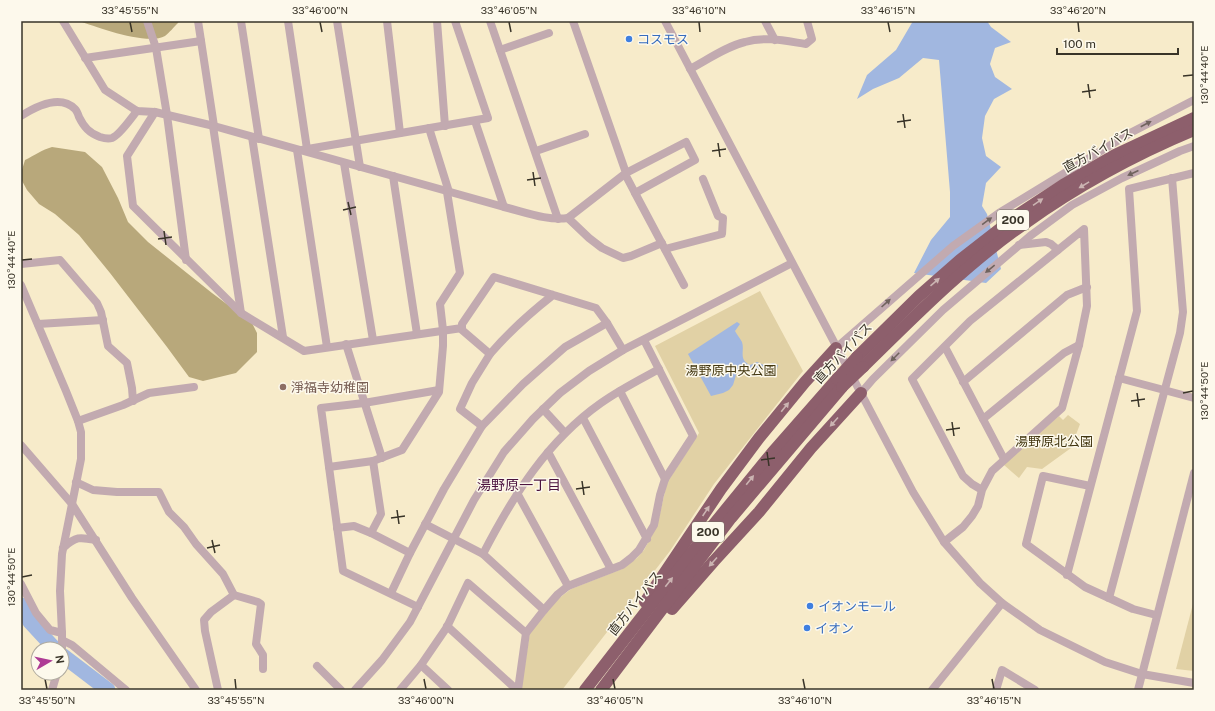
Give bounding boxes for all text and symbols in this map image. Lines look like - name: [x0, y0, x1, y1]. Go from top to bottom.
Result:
- text: 33°45'55"N: [102, 4, 158, 16]
- text: 33°46'00"N: [292, 4, 348, 16]
- text: 33°46'05"N: [481, 4, 537, 16]
- text: 33°46'10"N: [672, 4, 726, 16]
- text: 33°46'15"N: [861, 4, 915, 16]
- text: 33°46'20"N: [1050, 4, 1106, 16]
- scale bar: [1057, 30, 1178, 56]
- place label: コスモス: [637, 32, 689, 47]
- marker: コスモス: [624, 34, 634, 44]
- text: 100 m: [1063, 37, 1096, 51]
- text: 130°44'40"E: [1198, 46, 1210, 104]
- one-way arrow: [1140, 121, 1152, 128]
- street label: 直方バイパス: [1060, 125, 1136, 175]
- one-way arrow: [1127, 170, 1138, 176]
- one-way arrow: [1078, 182, 1090, 189]
- one-way arrow: [1033, 198, 1043, 206]
- road number: 200: [997, 210, 1029, 230]
- one-way arrow: [982, 218, 992, 226]
- text: 130°44'40"E: [5, 231, 17, 289]
- one-way arrow: [985, 264, 996, 273]
- one-way arrow: [930, 277, 940, 286]
- one-way arrow: [881, 299, 891, 308]
- street label: 直方バイパス: [811, 319, 875, 387]
- one-way arrow: [890, 352, 900, 362]
- text: 130°44'50"E: [1198, 361, 1210, 421]
- park label: 湯野原中央公園: [685, 363, 777, 378]
- place label: 淨福寺幼稚園: [291, 380, 369, 395]
- marker: 淨福寺幼稚園: [278, 382, 288, 392]
- one-way arrow: [780, 402, 789, 412]
- one-way arrow: [830, 417, 839, 427]
- park label: 湯野原北公園: [1015, 434, 1093, 449]
- one-way arrow: [745, 475, 754, 486]
- district label: 湯野原一丁目: [477, 477, 561, 493]
- one-way arrow: [702, 506, 710, 516]
- road number: 200: [692, 522, 724, 542]
- text: 130°44'50"E: [5, 547, 17, 607]
- one-way arrow: [708, 557, 717, 568]
- street label: 直方バイパス: [605, 568, 665, 638]
- one-way arrow: [665, 577, 673, 587]
- place label: イオンモール: [818, 599, 896, 614]
- marker: イオンモール: [805, 601, 815, 611]
- place label: イオン: [815, 621, 854, 636]
- marker: イオン: [802, 623, 812, 633]
- north arrow: [30, 641, 70, 681]
- text: N: [53, 654, 66, 665]
- text: 33°45'50"N: [19, 694, 75, 706]
- text: 33°45'55"N: [208, 694, 264, 706]
- text: 33°46'00"N: [398, 694, 454, 706]
- text: 33°46'05"N: [587, 694, 643, 706]
- text: 33°46'10"N: [778, 694, 832, 706]
- text: 33°46'15"N: [967, 694, 1021, 706]

